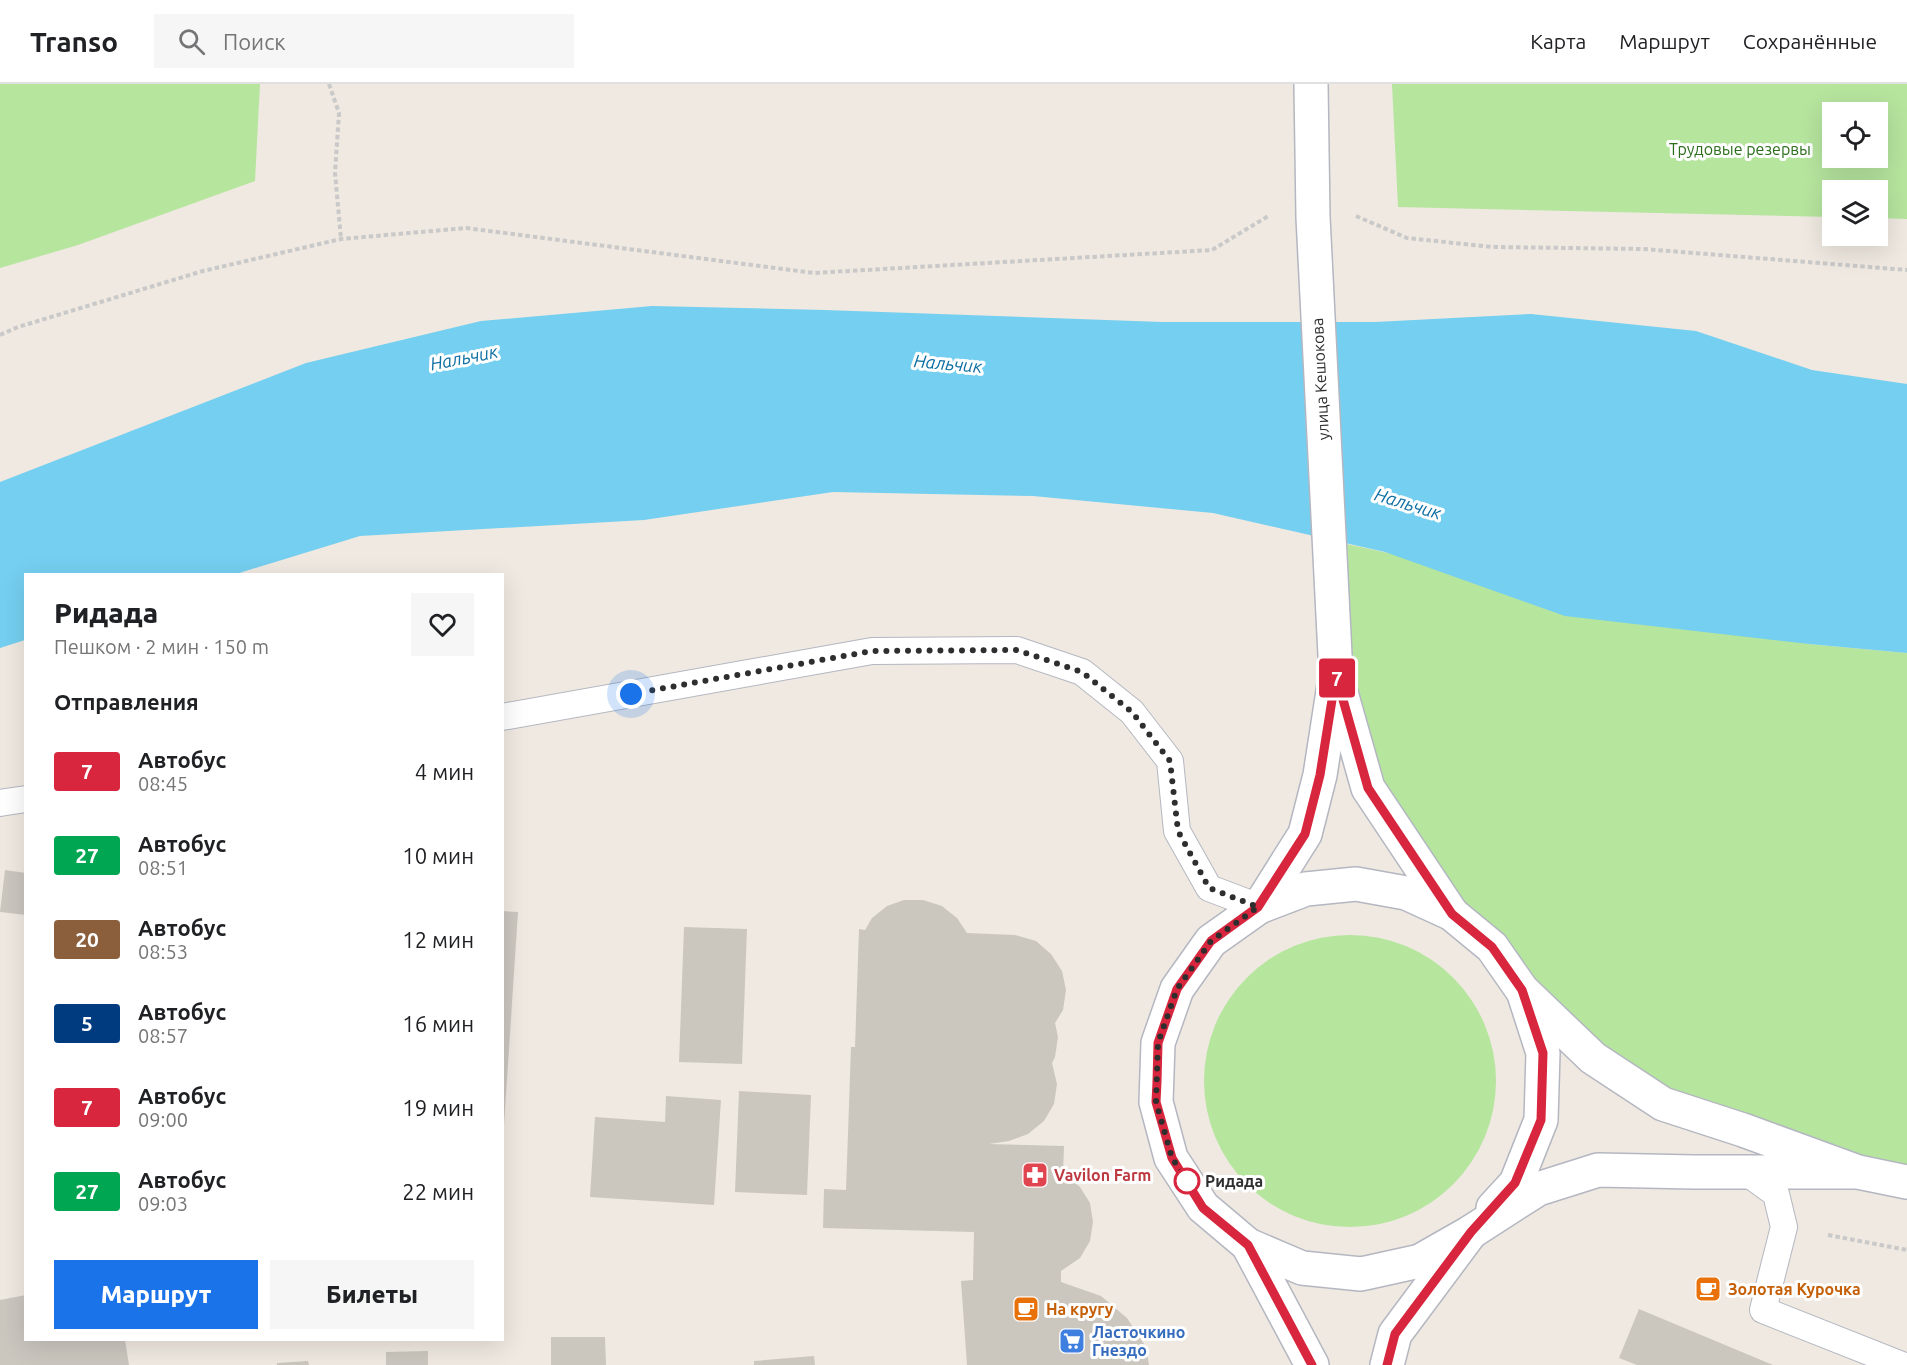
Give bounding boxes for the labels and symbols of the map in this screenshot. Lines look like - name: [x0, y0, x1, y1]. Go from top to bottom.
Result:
- park label: Трудовые резервы: [1669, 140, 1811, 158]
- street label: улица Кешокова: [1308, 317, 1332, 441]
- water label: Нальчик: [428, 341, 500, 373]
- water label: Нальчик: [913, 350, 984, 376]
- water label: Нальчик: [1372, 483, 1445, 523]
- line badge: 7: [1318, 658, 1356, 698]
- your location: [616, 679, 646, 709]
- pharmacy icon: Vavilon Farm: [1020, 1160, 1050, 1190]
- place label: Vavilon Farm: [1054, 1166, 1151, 1184]
- marker: Ридада: [1174, 1168, 1200, 1194]
- place label: Ридада: [1205, 1172, 1263, 1190]
- cafe icon: Золотая Курочка: [1693, 1274, 1723, 1304]
- place label: Золотая Курочка: [1728, 1280, 1861, 1298]
- cafe icon: На кругу: [1011, 1294, 1041, 1324]
- place label: На кругу: [1046, 1300, 1114, 1318]
- place label: Ласточкино Гнездо: [1092, 1323, 1185, 1359]
- supermarket icon: Ласточкино Гнездо: [1057, 1326, 1087, 1356]

